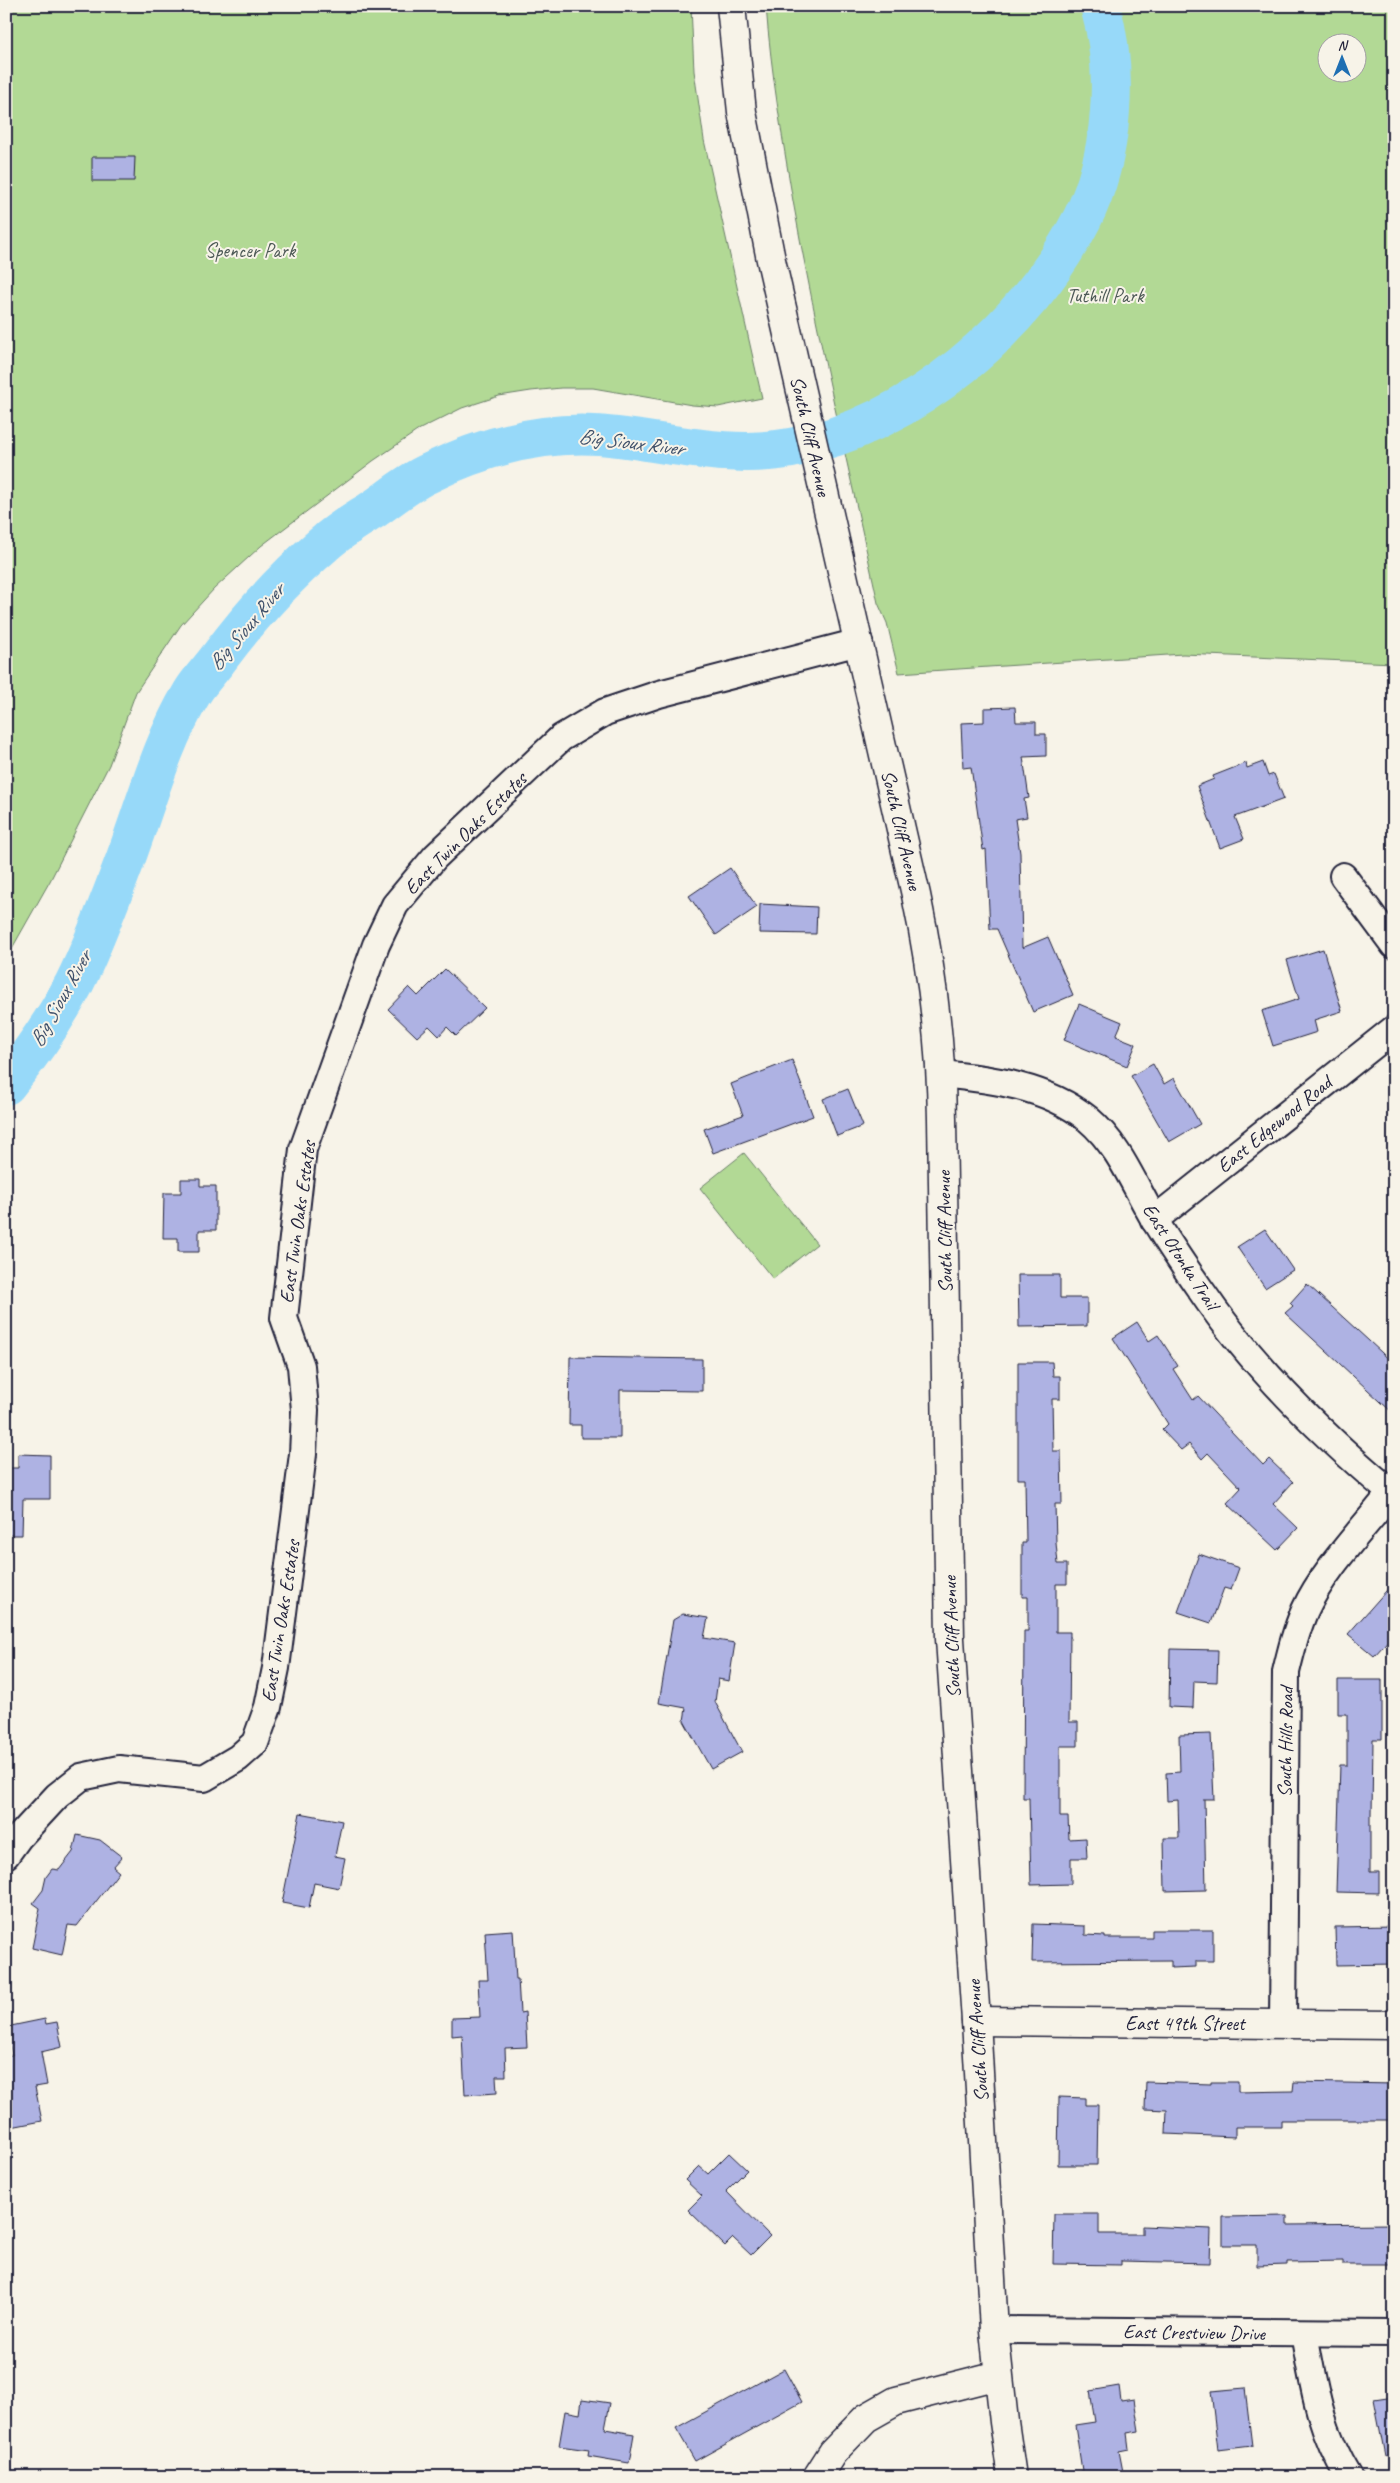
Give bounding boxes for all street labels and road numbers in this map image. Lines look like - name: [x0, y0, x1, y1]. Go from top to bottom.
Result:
- street label: South Cliff Avenue: [785, 374, 837, 500]
- street label: East Twin Oaks Estates: [399, 765, 533, 900]
- street label: South Cliff Avenue: [876, 768, 928, 894]
- street label: East Edgewood Road: [1212, 1069, 1339, 1178]
- street label: East Twin Oaks Estates: [274, 1137, 322, 1305]
- street label: South Cliff Avenue: [931, 1169, 958, 1293]
- street label: East Otonka Trail: [1137, 1198, 1226, 1317]
- street label: East Twin Oaks Estates: [255, 1536, 306, 1704]
- street label: South Cliff Avenue: [937, 1574, 966, 1698]
- street label: South Hills Road: [1272, 1683, 1299, 1798]
- street label: South Cliff Avenue: [961, 1978, 994, 2103]
- street label: East 49th Street: [1125, 2011, 1247, 2036]
- street label: East Crestview Drive: [1123, 2319, 1267, 2346]

